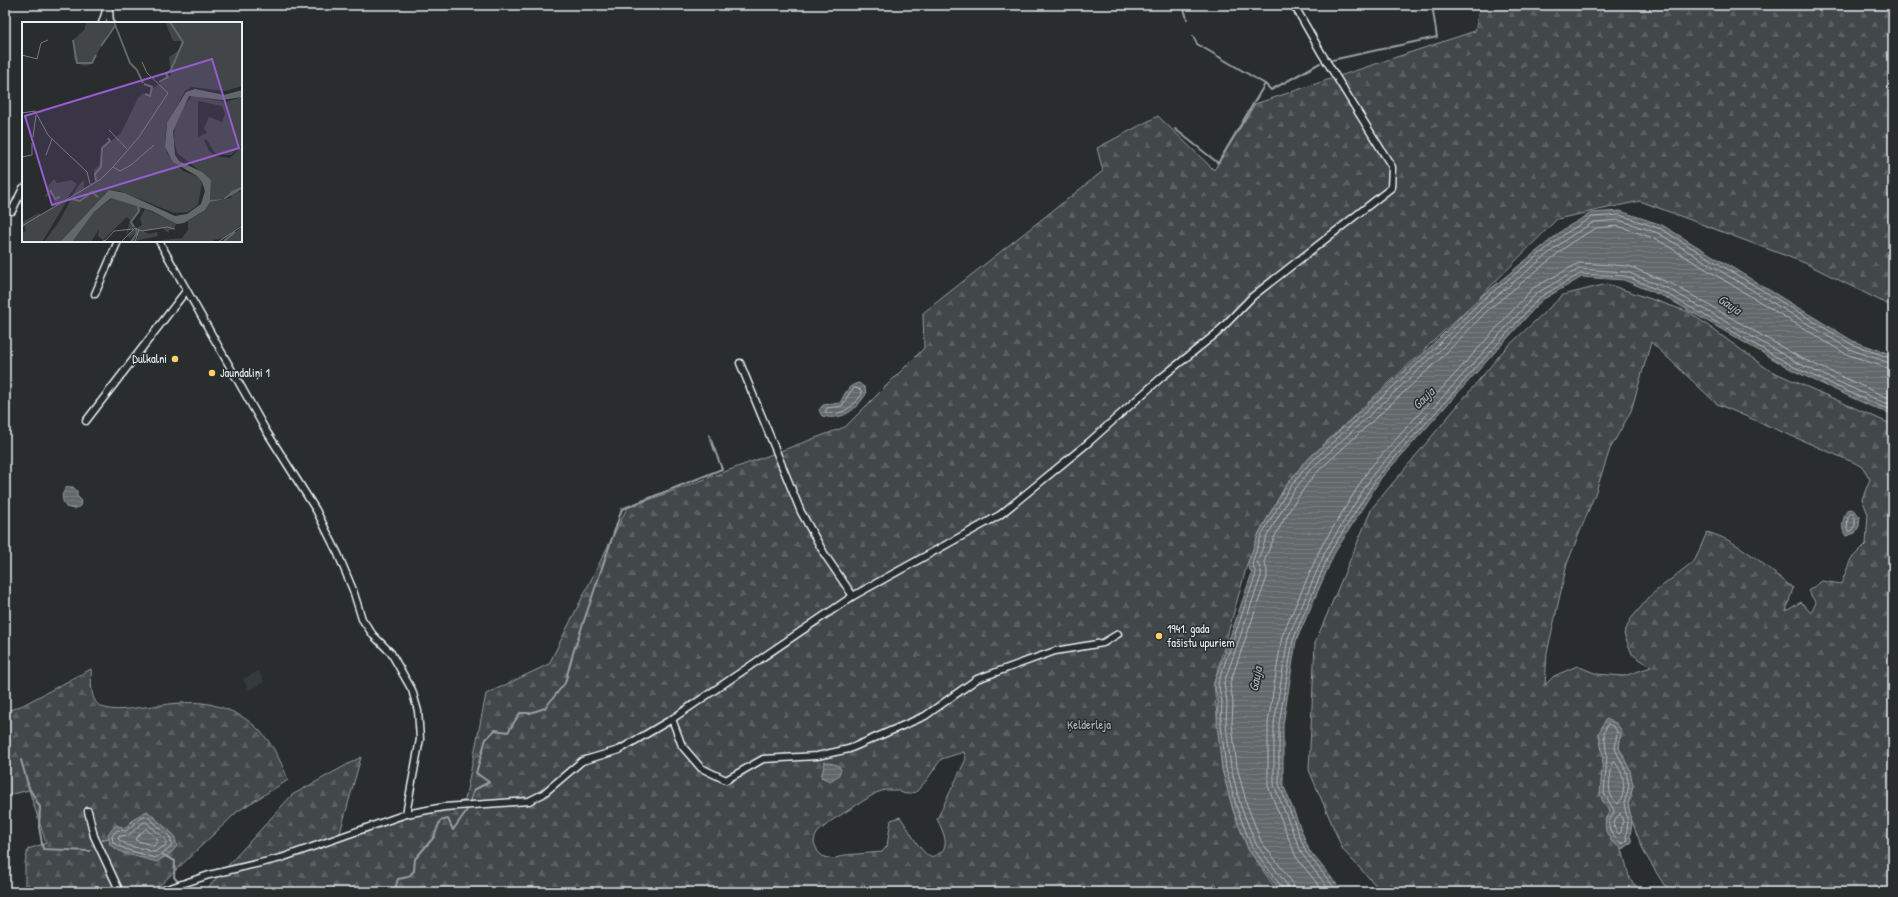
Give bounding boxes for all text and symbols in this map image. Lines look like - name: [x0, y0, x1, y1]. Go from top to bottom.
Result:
- inset map: [22, 22, 242, 242]
- water label: Gauja: [1715, 290, 1747, 319]
- place label: Dulkalni: [132, 350, 167, 367]
- marker: Dulkalni: [170, 354, 180, 364]
- place label: Jaundaliņi 1: [220, 364, 270, 381]
- marker: Jaundaliņi 1: [207, 368, 217, 378]
- water label: Gauja: [1408, 382, 1439, 413]
- place label: 1941. gada fašistu upuriem: [1167, 620, 1235, 651]
- marker: 1941. gada fašistu upuriem: [1154, 631, 1164, 641]
- water label: Gauja: [1244, 663, 1267, 693]
- park label: Ķelderleja: [1067, 716, 1111, 733]

